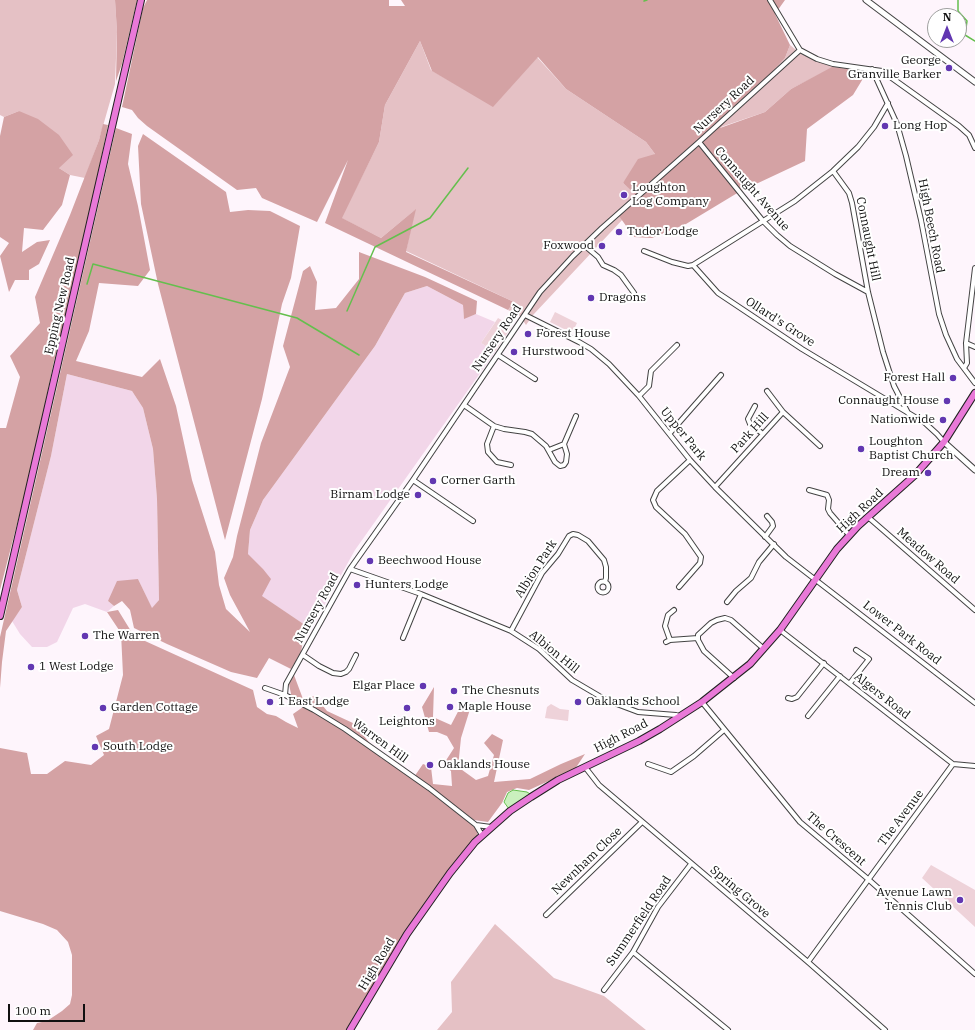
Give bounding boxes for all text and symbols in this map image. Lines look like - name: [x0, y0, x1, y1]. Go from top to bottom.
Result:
- north arrow: [927, 8, 967, 48]
- text: N: [943, 10, 951, 24]
- place label: George Granville Barker: [848, 54, 941, 82]
- marker: George Granville Barker: [944, 63, 954, 73]
- street label: Nursery Road: [691, 73, 757, 137]
- place label: Long Hop: [893, 119, 947, 133]
- marker: Long Hop: [880, 121, 890, 131]
- street label: Connaught Avenue: [711, 144, 793, 234]
- street label: High Beech Road: [915, 178, 947, 274]
- place label: Loughton Log Company: [632, 181, 709, 209]
- marker: Loughton Log Company: [619, 190, 629, 200]
- street label: Connaught Hill: [853, 196, 883, 282]
- place label: Tudor Lodge: [627, 225, 698, 239]
- marker: Tudor Lodge: [614, 227, 624, 237]
- place label: Foxwood: [543, 239, 594, 253]
- marker: Foxwood: [597, 241, 607, 251]
- street label: Epping New Road: [42, 256, 78, 356]
- place label: Dragons: [599, 291, 646, 305]
- marker: Dragons: [586, 293, 596, 303]
- street label: Ollard's Grove: [743, 294, 817, 350]
- street label: Nursery Road: [469, 302, 525, 374]
- place label: Forest House: [536, 327, 610, 341]
- marker: Forest House: [523, 329, 533, 339]
- place label: Hurstwood: [522, 345, 585, 359]
- marker: Hurstwood: [509, 347, 519, 357]
- place label: Forest Hall: [883, 371, 945, 385]
- marker: Forest Hall: [948, 373, 958, 383]
- place label: Connaught House: [838, 394, 939, 408]
- marker: Connaught House: [942, 396, 952, 406]
- street label: Upper Park: [657, 404, 709, 464]
- street label: Park Hill: [728, 410, 772, 456]
- place label: Nationwide: [870, 413, 935, 427]
- marker: Nationwide: [938, 415, 948, 425]
- place label: Loughton Baptist Church: [869, 435, 953, 463]
- marker: Loughton Baptist Church: [856, 444, 866, 454]
- place label: Dream: [882, 466, 920, 480]
- marker: Dream: [923, 468, 933, 478]
- place label: Corner Garth: [441, 474, 515, 488]
- marker: Corner Garth: [428, 476, 438, 486]
- street label: High Road: [834, 486, 886, 536]
- place label: Birnam Lodge: [330, 488, 410, 502]
- marker: Birnam Lodge: [413, 490, 423, 500]
- street label: Meadow Road: [894, 525, 962, 587]
- street label: Albion Park: [512, 537, 560, 601]
- place label: Beechwood House: [378, 554, 481, 568]
- marker: Beechwood House: [365, 556, 375, 566]
- street label: Nursery Road: [292, 570, 342, 646]
- place label: Hunters Lodge: [365, 578, 448, 592]
- marker: Hunters Lodge: [352, 580, 362, 590]
- street label: Lower Park Road: [860, 598, 944, 668]
- street label: Albion Hill: [526, 627, 582, 677]
- place label: The Warren: [93, 629, 160, 643]
- marker: The Warren: [80, 631, 90, 641]
- place label: 1 West Lodge: [39, 660, 113, 674]
- marker: 1 West Lodge: [26, 662, 36, 672]
- street label: Algers Road: [851, 670, 913, 722]
- place label: Elgar Place: [352, 679, 415, 693]
- marker: Elgar Place: [418, 681, 428, 691]
- place label: The Chesnuts: [462, 684, 539, 698]
- marker: The Chesnuts: [449, 686, 459, 696]
- place label: 1 East Lodge: [278, 695, 349, 709]
- place label: Oaklands School: [586, 695, 680, 709]
- marker: 1 East Lodge: [265, 697, 275, 707]
- marker: Oaklands School: [573, 697, 583, 707]
- place label: Maple House: [458, 700, 531, 714]
- place label: Garden Cottage: [111, 701, 198, 715]
- marker: Maple House: [445, 702, 455, 712]
- marker: Garden Cottage: [98, 703, 108, 713]
- marker: Leightons: [402, 703, 412, 713]
- place label: Leightons: [379, 715, 435, 729]
- street label: Warren Hill: [349, 716, 411, 766]
- street label: High Road: [592, 716, 650, 756]
- place label: South Lodge: [103, 740, 173, 754]
- marker: South Lodge: [90, 742, 100, 752]
- place label: Oaklands House: [438, 758, 530, 772]
- marker: Oaklands House: [425, 760, 435, 770]
- street label: The Avenue: [875, 787, 927, 849]
- street label: The Crescent: [803, 809, 869, 869]
- street label: Newnham Close: [549, 824, 625, 898]
- street label: Spring Grove: [707, 863, 773, 921]
- street label: Summerfield Road: [604, 873, 674, 969]
- place label: Avenue Lawn Tennis Club: [876, 886, 952, 914]
- marker: Avenue Lawn Tennis Club: [955, 895, 965, 905]
- street label: High Road: [356, 935, 398, 993]
- scale bar: [10, 996, 87, 1022]
- text: 100 m: [15, 1003, 51, 1018]

